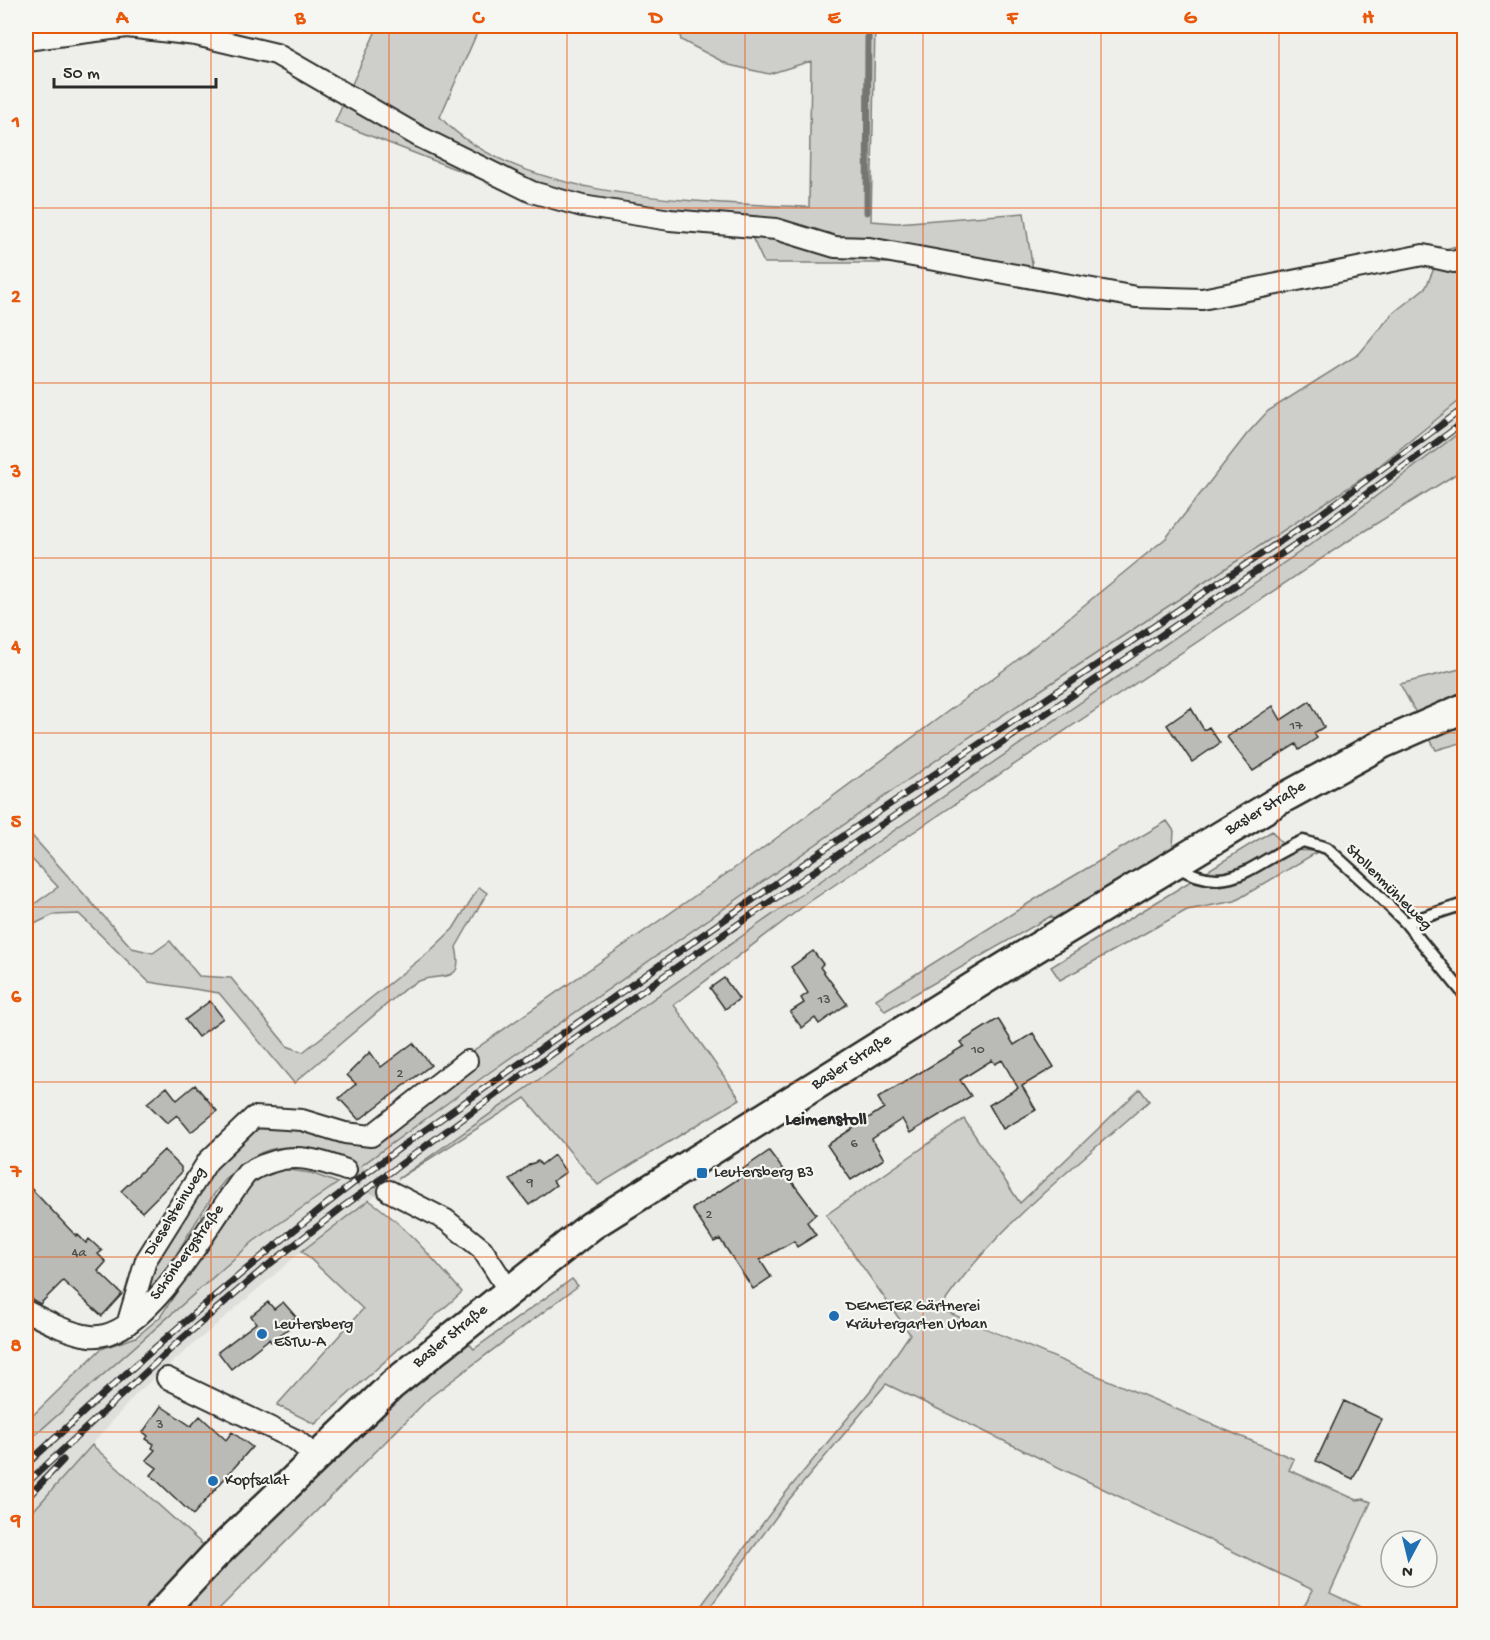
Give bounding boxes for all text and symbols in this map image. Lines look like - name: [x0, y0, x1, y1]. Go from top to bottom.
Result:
- text: A: [115, 8, 130, 31]
- text: B: [294, 8, 306, 31]
- text: C: [472, 8, 486, 31]
- text: D: [647, 8, 663, 31]
- text: E: [828, 8, 842, 31]
- text: F: [1006, 8, 1019, 31]
- text: G: [1184, 8, 1198, 31]
- text: H: [1362, 8, 1374, 31]
- scale bar: [54, 51, 216, 89]
- text: 50 m: [63, 64, 100, 85]
- text: 1: [11, 112, 20, 135]
- text: 2: [11, 287, 21, 310]
- text: 3: [10, 462, 21, 485]
- text: 4: [10, 637, 21, 660]
- house number: 17: [1289, 718, 1303, 735]
- street label: Basler Straße: [1221, 777, 1310, 841]
- text: 5: [11, 812, 22, 835]
- street label: Stollenmühleweg: [1341, 841, 1435, 935]
- text: 6: [11, 987, 22, 1010]
- house number: 13: [817, 992, 830, 1009]
- street label: Basler Straße: [808, 1031, 896, 1096]
- house number: 10: [970, 1042, 985, 1059]
- house number: 2: [397, 1066, 404, 1083]
- district label: Leimenstoll: [785, 1110, 867, 1131]
- house number: 6: [850, 1136, 858, 1153]
- text: 7: [10, 1162, 23, 1185]
- street label: Dieselsteinweg: [141, 1164, 211, 1261]
- place label: Leutersberg B3: [714, 1164, 814, 1183]
- marker: Leutersberg B3: [695, 1166, 709, 1180]
- house number: 9: [525, 1175, 534, 1192]
- street label: Schönbergstraße: [147, 1201, 230, 1305]
- house number: 2: [706, 1207, 713, 1224]
- house number: 4a: [72, 1245, 87, 1262]
- place label: DEMETER Gärtnerei Kräutergarten Urban: [845, 1298, 987, 1335]
- street label: Basler Straße: [409, 1301, 493, 1374]
- marker: DEMETER Gärtnerei Kräutergarten Urban: [827, 1309, 841, 1323]
- place label: Leutersberg ESTW-A: [274, 1316, 353, 1353]
- marker: Leutersberg ESTW-A: [255, 1327, 269, 1341]
- text: 8: [11, 1336, 22, 1359]
- house number: 3: [155, 1417, 164, 1434]
- place label: Kopfsalat: [225, 1472, 290, 1491]
- marker: Kopfsalat: [206, 1474, 220, 1488]
- text: 9: [10, 1511, 21, 1534]
- north arrow: [1379, 1529, 1439, 1589]
- text: N: [1401, 1560, 1414, 1580]

